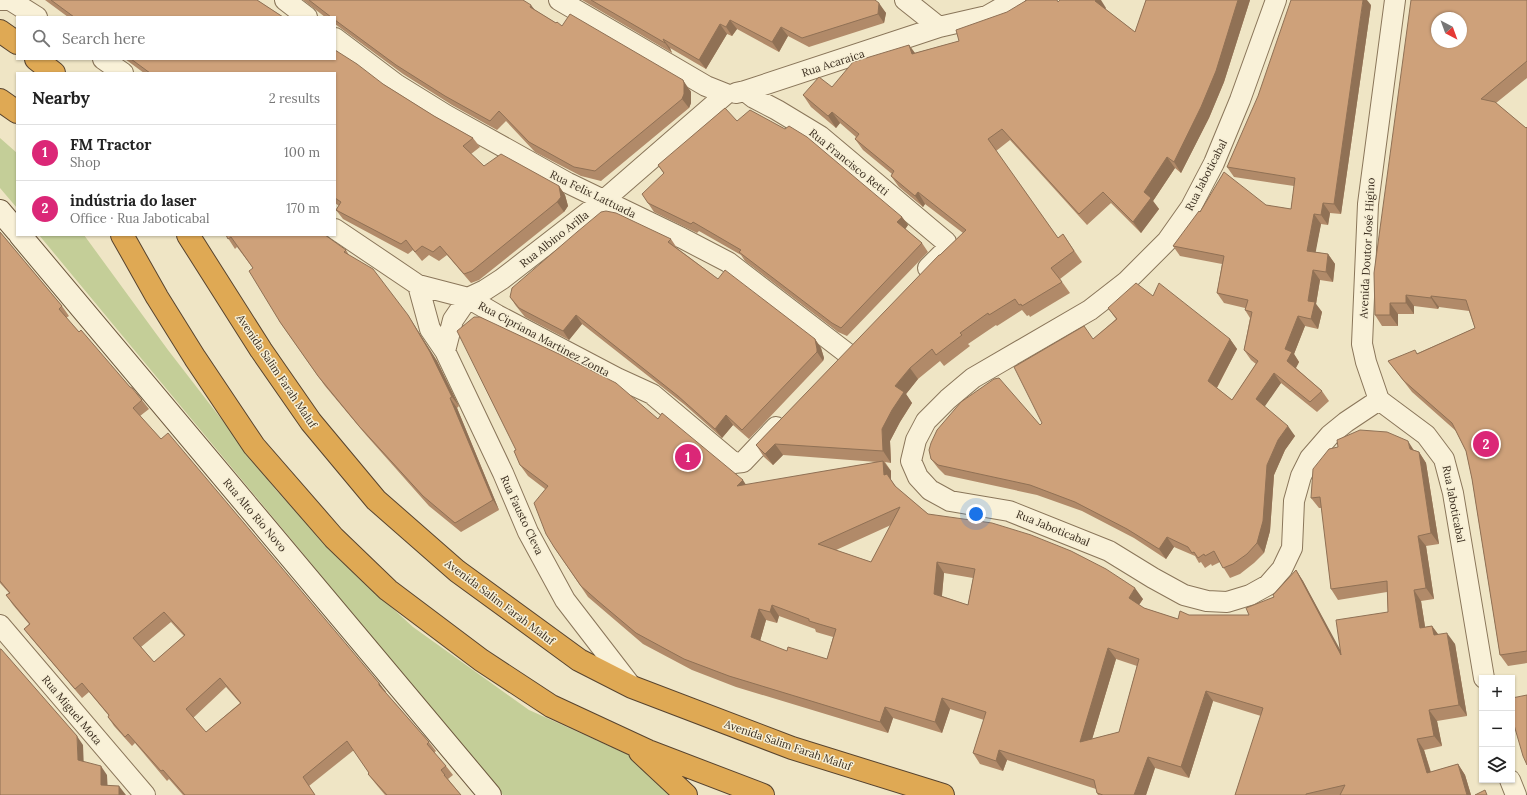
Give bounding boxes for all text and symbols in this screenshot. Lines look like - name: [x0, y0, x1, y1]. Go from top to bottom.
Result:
- north arrow: [1431, 12, 1467, 48]
- search box: [16, 16, 336, 60]
- icon: search: [30, 27, 52, 49]
- text: Search here: [62, 29, 145, 48]
- street label: Rua Acaraica: [800, 46, 867, 80]
- text: Nearby: [32, 87, 90, 109]
- text: 2 results: [269, 90, 320, 107]
- street label: Rua Francisco Retti: [806, 126, 892, 198]
- text: FM Tractor: [70, 135, 151, 154]
- street label: Rua Jaboticabal: [1182, 137, 1230, 213]
- text: 1: [42, 144, 48, 161]
- text: 100 m: [284, 144, 320, 161]
- text: Shop: [70, 154, 101, 171]
- street label: Rua Felix Lattuada: [548, 167, 639, 221]
- street label: Avenida Doutor José Higino: [1356, 177, 1378, 320]
- text: indústria do laser: [70, 191, 197, 210]
- text: 2: [42, 200, 48, 217]
- text: 170 m: [286, 200, 320, 217]
- street label: Rua Albino Arilla: [517, 207, 592, 270]
- text: Office · Rua Jaboticabal: [70, 210, 210, 227]
- street label: Rua Cipriana Martinez Zonta: [476, 298, 612, 380]
- street label: Avenida Salim Farah Maluf: [233, 311, 321, 431]
- pin: 2: [1473, 429, 1499, 459]
- pin: 1: [675, 442, 701, 472]
- street label: Rua Jaboticabal: [1440, 464, 1468, 544]
- street label: Rua Fausto Cleva: [497, 473, 547, 557]
- street label: Rua Alto Rio Novo: [220, 475, 290, 555]
- your location: [966, 504, 986, 524]
- street label: Rua Jaboticabal: [1014, 507, 1092, 549]
- street label: Avenida Salim Farah Maluf: [442, 556, 559, 649]
- street label: Rua Miguel Mota: [39, 673, 105, 748]
- map controls: [1479, 675, 1515, 783]
- button: +: [1479, 675, 1515, 711]
- button: −: [1479, 711, 1515, 747]
- street label: Avenida Salim Farah Maluf: [721, 716, 855, 774]
- button: layers: [1479, 747, 1515, 783]

